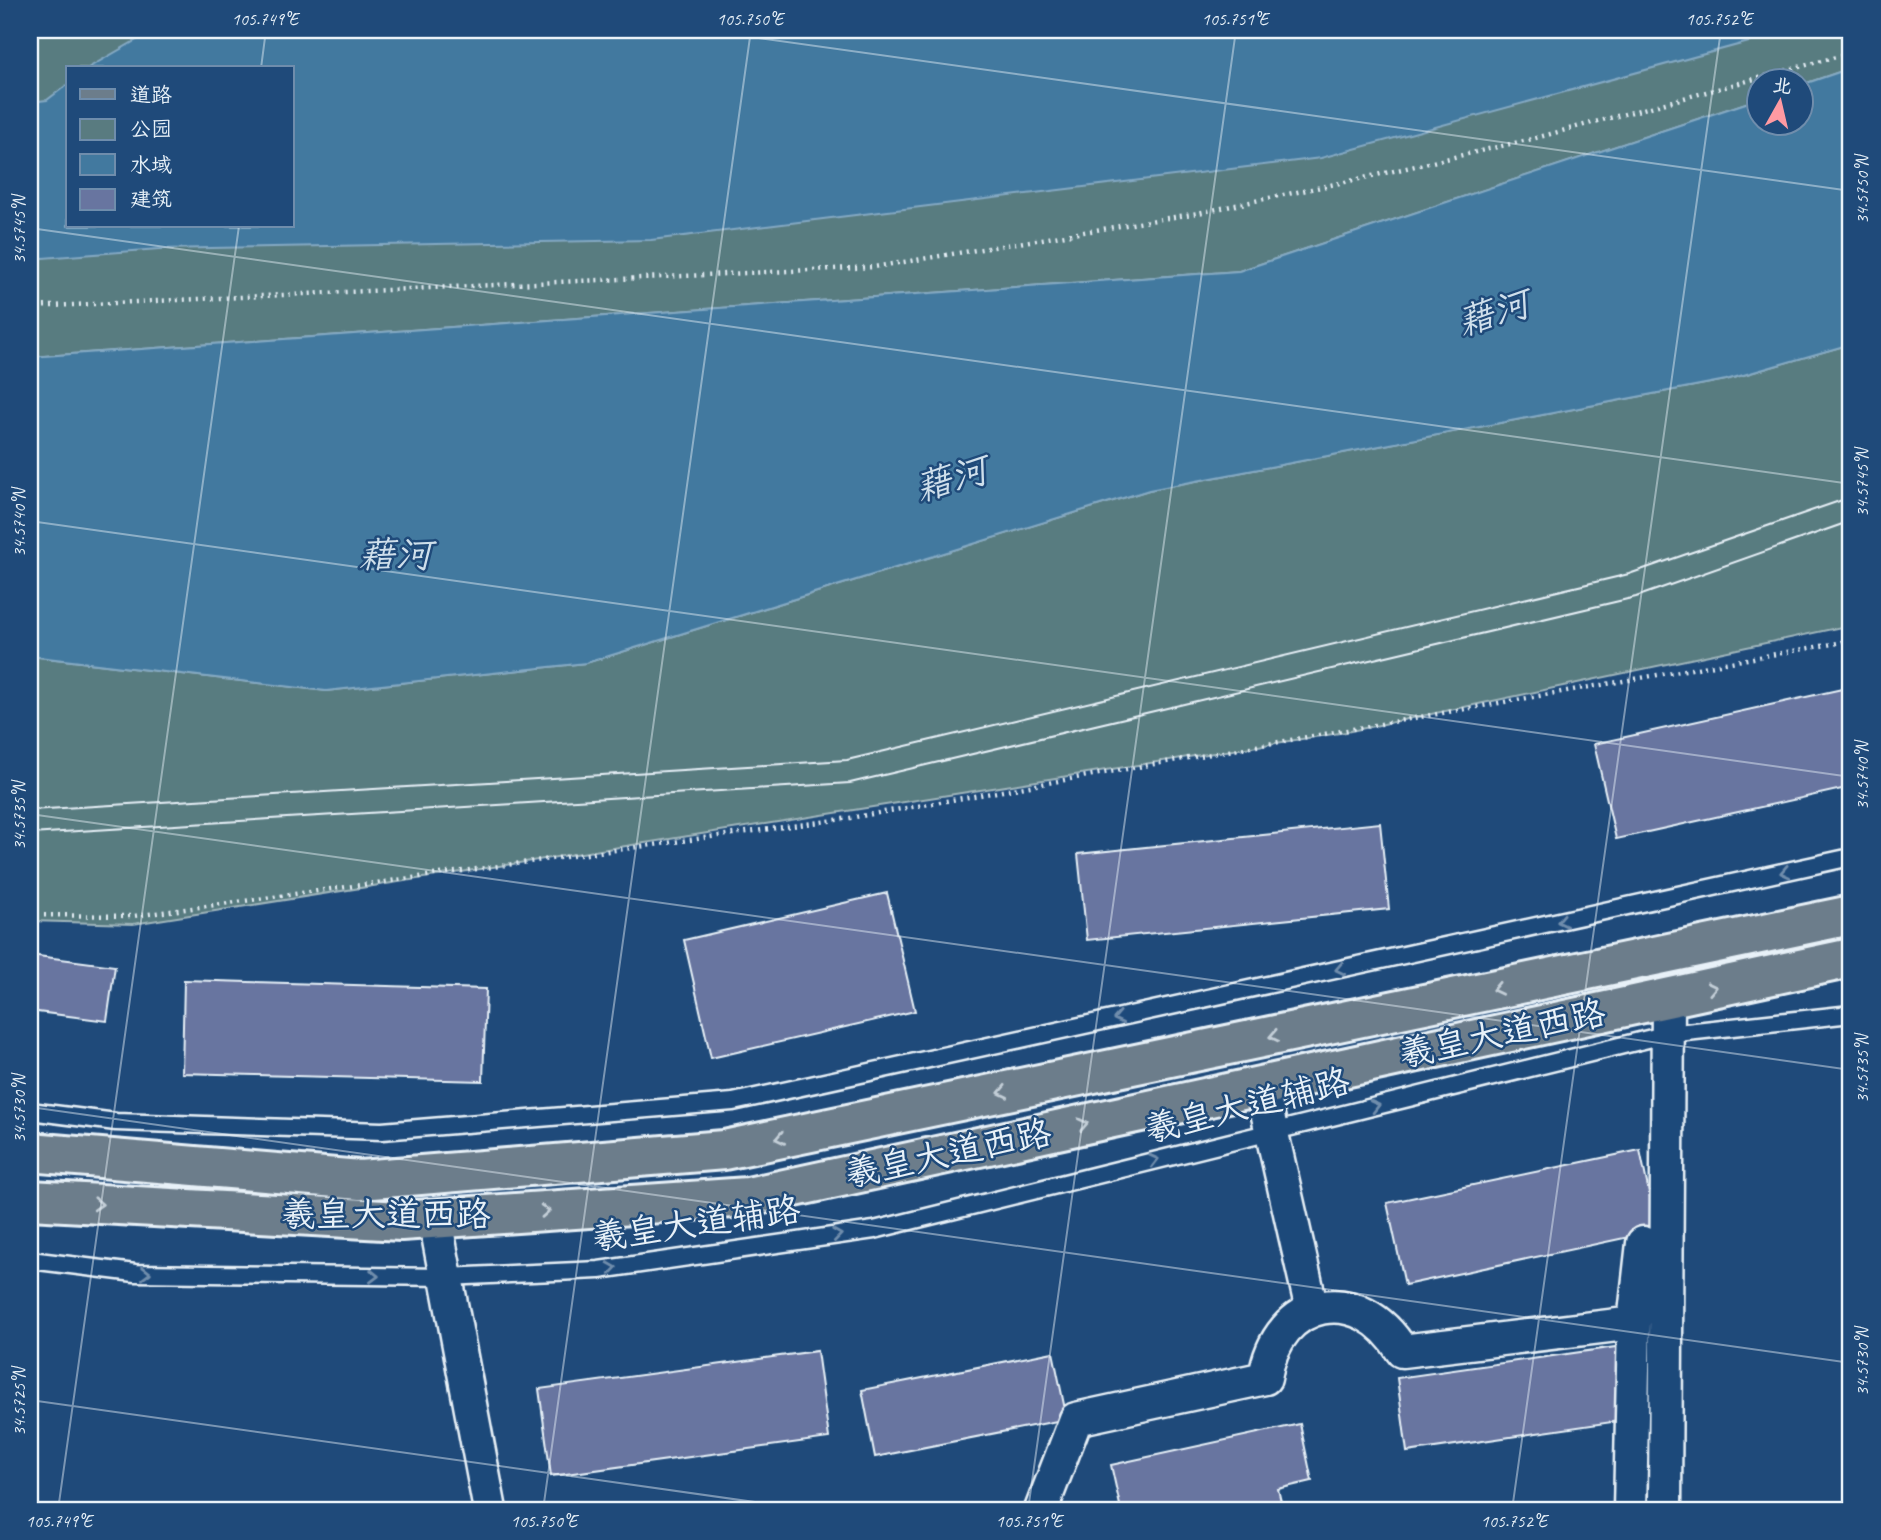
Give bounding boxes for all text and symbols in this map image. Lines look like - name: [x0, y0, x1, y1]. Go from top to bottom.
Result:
- text: 105.749°E: [232, 8, 301, 30]
- text: 105.750°E: [717, 8, 786, 30]
- text: 105.751°E: [1202, 8, 1271, 30]
- text: 105.752°E: [1686, 8, 1755, 30]
- legend: [66, 66, 294, 228]
- north arrow: [1744, 66, 1814, 136]
- text: 北: [1771, 73, 1793, 99]
- text: 道路: [130, 82, 172, 108]
- text: 公园: [130, 116, 172, 142]
- text: 水域: [130, 152, 172, 178]
- text: 34.5750°N: [1851, 153, 1873, 224]
- text: 建筑: [130, 186, 172, 212]
- text: 34.5745°N: [8, 193, 30, 264]
- water label: 藉河: [1451, 278, 1540, 346]
- water label: 藉河: [909, 444, 998, 511]
- text: 34.5745°N: [1851, 446, 1873, 517]
- text: 34.5740°N: [8, 486, 30, 557]
- water label: 藉河: [358, 531, 437, 578]
- text: 34.5740°N: [1851, 739, 1873, 810]
- text: 34.5735°N: [8, 779, 30, 850]
- one-way arrow: [1779, 864, 1791, 878]
- one-way arrow: [1556, 912, 1568, 927]
- one-way arrow: [1334, 961, 1346, 975]
- one-way arrow: [1491, 981, 1503, 996]
- one-way arrow: [1706, 981, 1718, 996]
- street label: 羲皇大道西路: [1395, 990, 1609, 1077]
- one-way arrow: [1112, 1009, 1124, 1024]
- one-way arrow: [1268, 1027, 1280, 1042]
- text: 34.5735°N: [1851, 1032, 1873, 1103]
- street label: 羲皇大道辅路: [1140, 1058, 1354, 1153]
- text: 34.5730°N: [8, 1072, 30, 1143]
- one-way arrow: [997, 1083, 1009, 1098]
- one-way arrow: [1369, 1100, 1381, 1114]
- street label: 羲皇大道西路: [841, 1110, 1055, 1197]
- one-way arrow: [1077, 1118, 1089, 1132]
- one-way arrow: [774, 1130, 786, 1145]
- one-way arrow: [1148, 1154, 1160, 1168]
- street label: 羲皇大道辅路: [589, 1187, 803, 1260]
- street label: 羲皇大道西路: [281, 1192, 491, 1237]
- one-way arrow: [93, 1197, 104, 1212]
- one-way arrow: [540, 1204, 551, 1219]
- one-way arrow: [831, 1228, 843, 1243]
- one-way arrow: [606, 1261, 618, 1276]
- one-way arrow: [141, 1266, 152, 1281]
- one-way arrow: [369, 1268, 379, 1284]
- text: 34.5730°N: [1851, 1325, 1873, 1396]
- text: 34.5725°N: [8, 1365, 30, 1436]
- text: 105.749°E: [26, 1510, 95, 1532]
- text: 105.750°E: [511, 1510, 580, 1532]
- text: 105.751°E: [996, 1510, 1065, 1532]
- text: 105.752°E: [1481, 1510, 1550, 1532]

